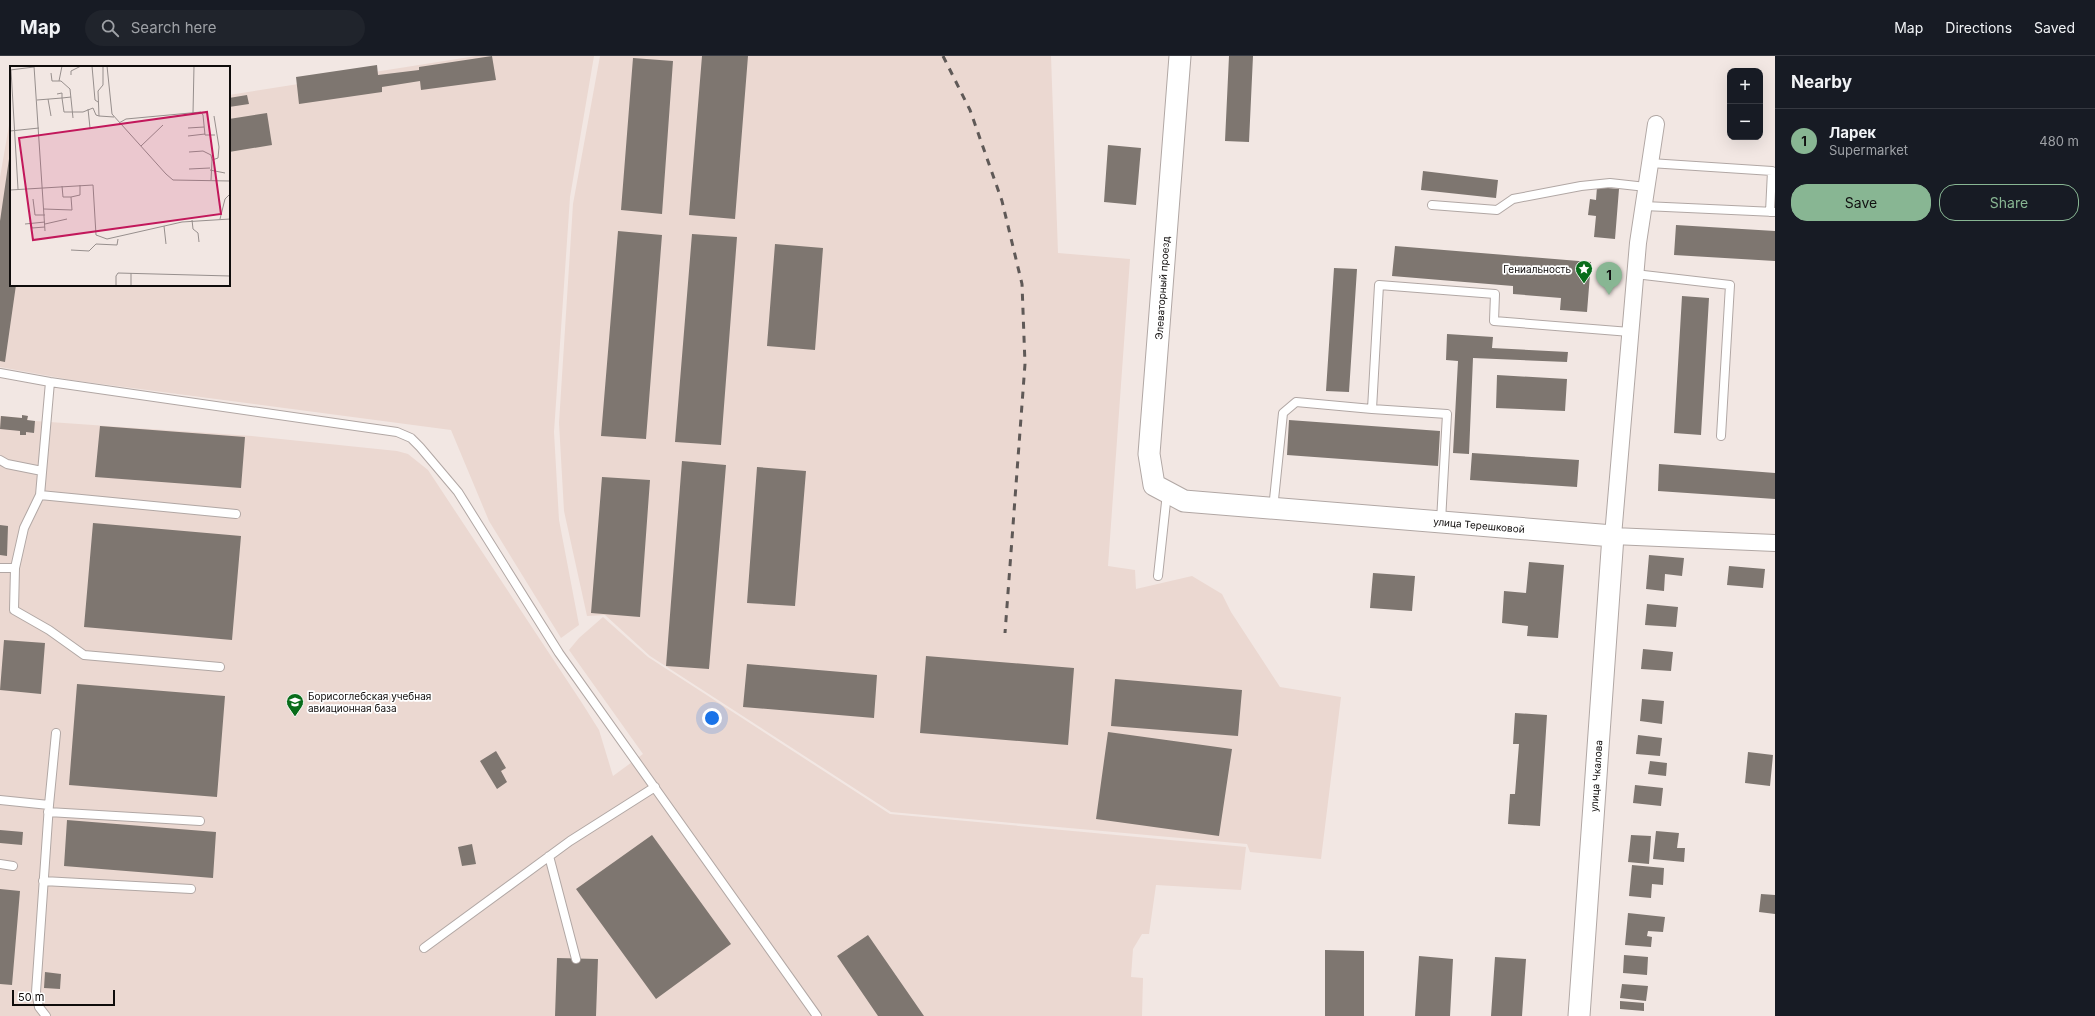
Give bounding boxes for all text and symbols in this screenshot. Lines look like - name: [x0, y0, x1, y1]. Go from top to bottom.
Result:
- search box: [85, 10, 365, 46]
- text: Map: [20, 16, 61, 39]
- icon: search: [99, 17, 121, 39]
- text: Search here: [131, 18, 216, 37]
- text: Map: [1894, 19, 1923, 36]
- text: Directions: [1945, 19, 2012, 36]
- text: Saved: [2034, 19, 2075, 36]
- inset map: [10, 66, 230, 286]
- map controls: [1727, 68, 1763, 140]
- button: +: [1727, 68, 1763, 104]
- text: Nearby: [1791, 72, 1852, 92]
- button: −: [1727, 104, 1763, 140]
- text: Ларек: [1829, 123, 1876, 142]
- text: 1: [1801, 133, 1807, 149]
- text: 480 m: [2039, 133, 2079, 149]
- text: Supermarket: [1829, 142, 1908, 158]
- button: Save: [1791, 184, 1931, 221]
- button: Share: [1939, 184, 2079, 221]
- street label: Элеваторный проезд: [1152, 236, 1172, 340]
- place icon: Гениальность: [1574, 259, 1594, 284]
- pin: 1: [1596, 262, 1622, 295]
- place label: Гениальность: [1503, 263, 1571, 275]
- street label: улица Терешковой: [1433, 515, 1525, 535]
- place label: Борисоглебская учебная авиационная база: [308, 690, 431, 714]
- school or university icon: Борисоглебская учебная авиационная база: [285, 692, 305, 717]
- your location: [702, 708, 722, 728]
- street label: улица Чкалова: [1587, 740, 1605, 812]
- scale bar: [12, 988, 115, 1007]
- text: 50 m: [18, 990, 44, 1004]

